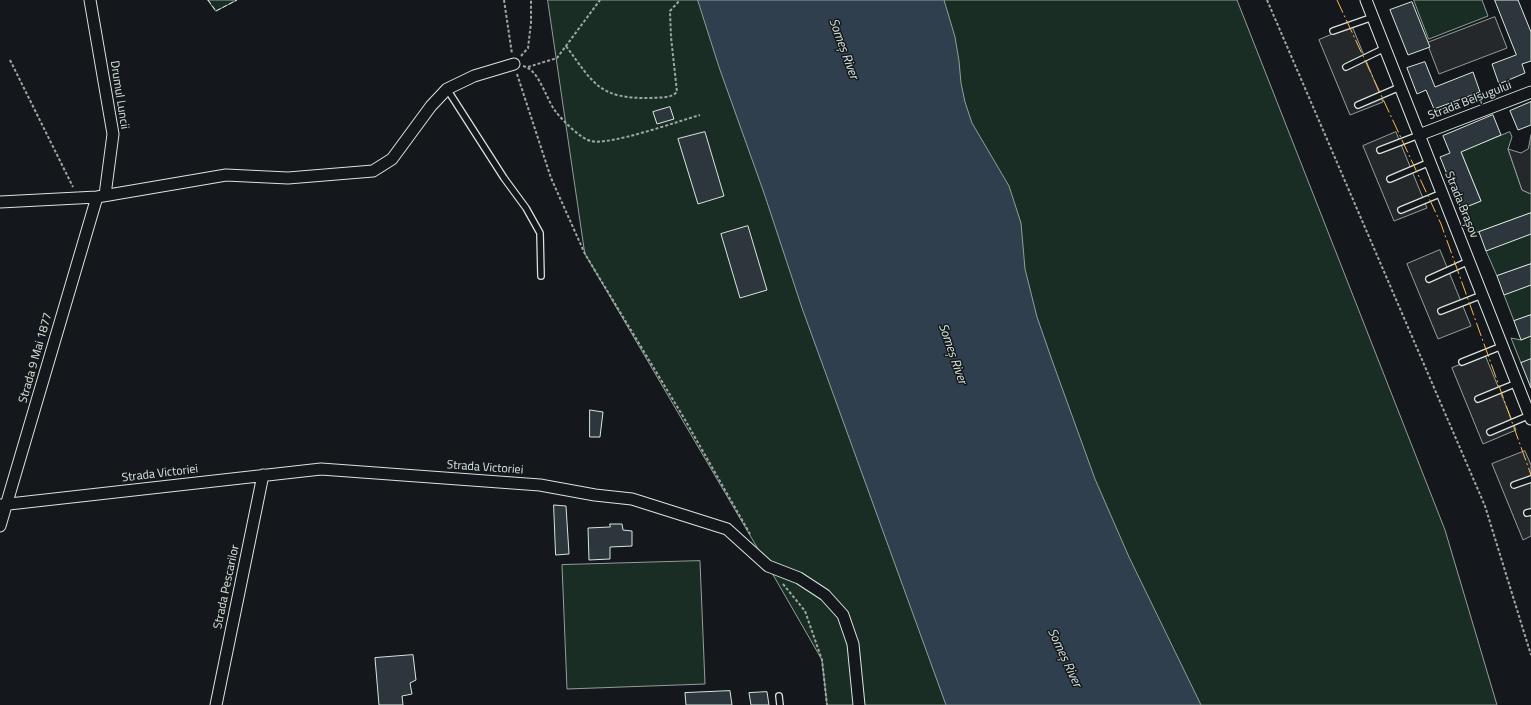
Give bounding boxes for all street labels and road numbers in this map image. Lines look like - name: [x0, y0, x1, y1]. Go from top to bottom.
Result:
- street label: Drumul Luncii: [106, 60, 132, 130]
- street label: Strada Belșugului: [1426, 78, 1514, 124]
- street label: Strada Brașov: [1441, 169, 1481, 241]
- street label: Strada 9 Mai 1877: [16, 311, 56, 405]
- street label: Strada Victoriei: [446, 458, 524, 478]
- street label: Strada Victoriei: [121, 462, 199, 486]
- street label: Strada Pescarilor: [211, 544, 243, 630]

